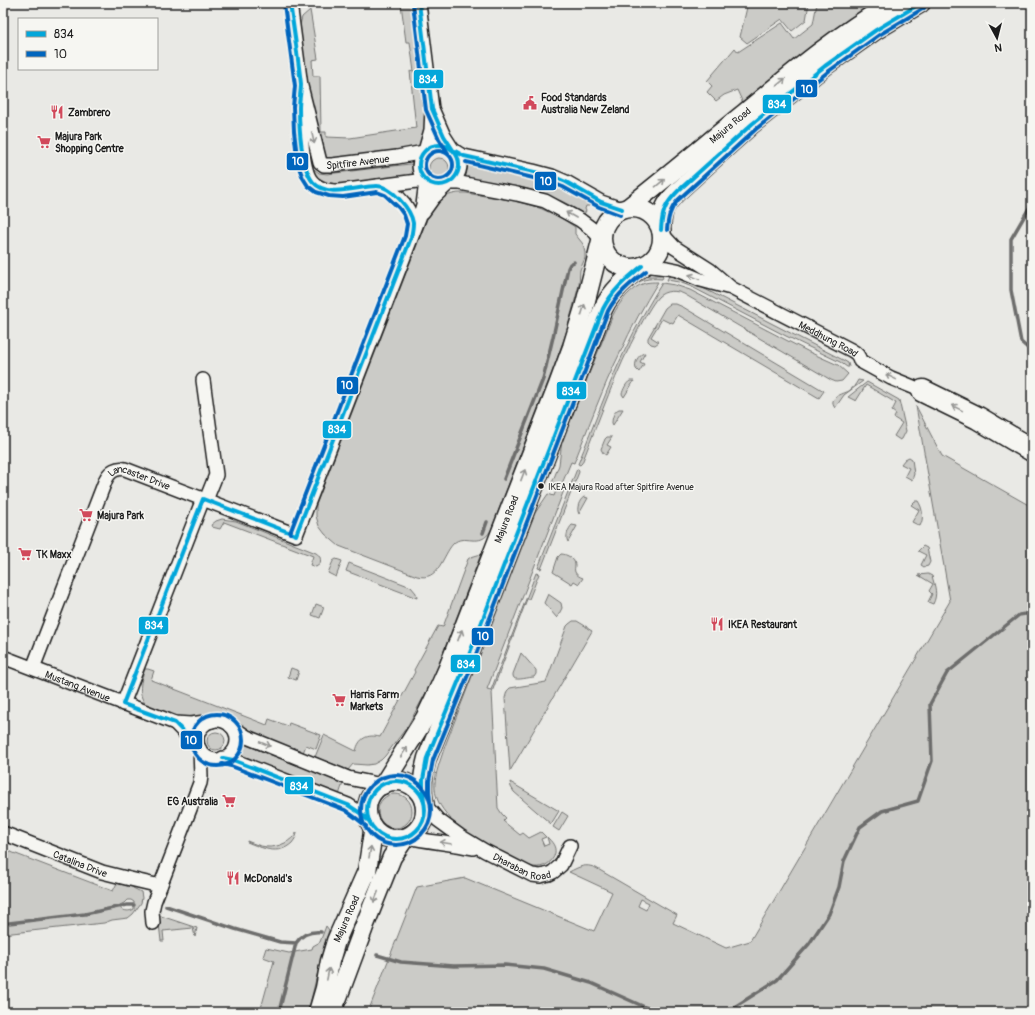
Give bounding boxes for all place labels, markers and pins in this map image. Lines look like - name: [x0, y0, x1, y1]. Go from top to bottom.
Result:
- place label: Food Standards Australia New Zeland: [541, 92, 630, 116]
- public building icon: Food Standards Australia New Zeland: [522, 95, 538, 111]
- restaurant icon: Zambrero: [49, 104, 65, 120]
- place label: Zambrero: [68, 107, 111, 119]
- place label: Majura Park Shopping Centre: [55, 131, 125, 155]
- supermarket icon: Majura Park Shopping Centre: [36, 134, 52, 150]
- marker: IKEA Majura Road after Spitfire Avenue: [536, 481, 546, 491]
- place label: IKEA Majura Road after Spitfire Avenue: [548, 482, 694, 493]
- supermarket icon: Majura Park: [78, 507, 94, 523]
- place label: Majura Park: [97, 510, 145, 522]
- supermarket icon: TK Maxx: [17, 546, 33, 562]
- place label: TK Maxx: [35, 549, 72, 561]
- restaurant icon: IKEA Restaurant: [709, 616, 725, 632]
- place label: IKEA Restaurant: [728, 619, 798, 631]
- place label: Harris Farm Markets: [350, 689, 399, 713]
- supermarket icon: Harris Farm Markets: [331, 692, 347, 708]
- supermarket icon: EG Australia: [221, 793, 237, 809]
- place label: EG Australia: [167, 796, 218, 808]
- restaurant icon: McDonald's: [225, 870, 241, 886]
- place label: McDonald's: [244, 873, 292, 885]

